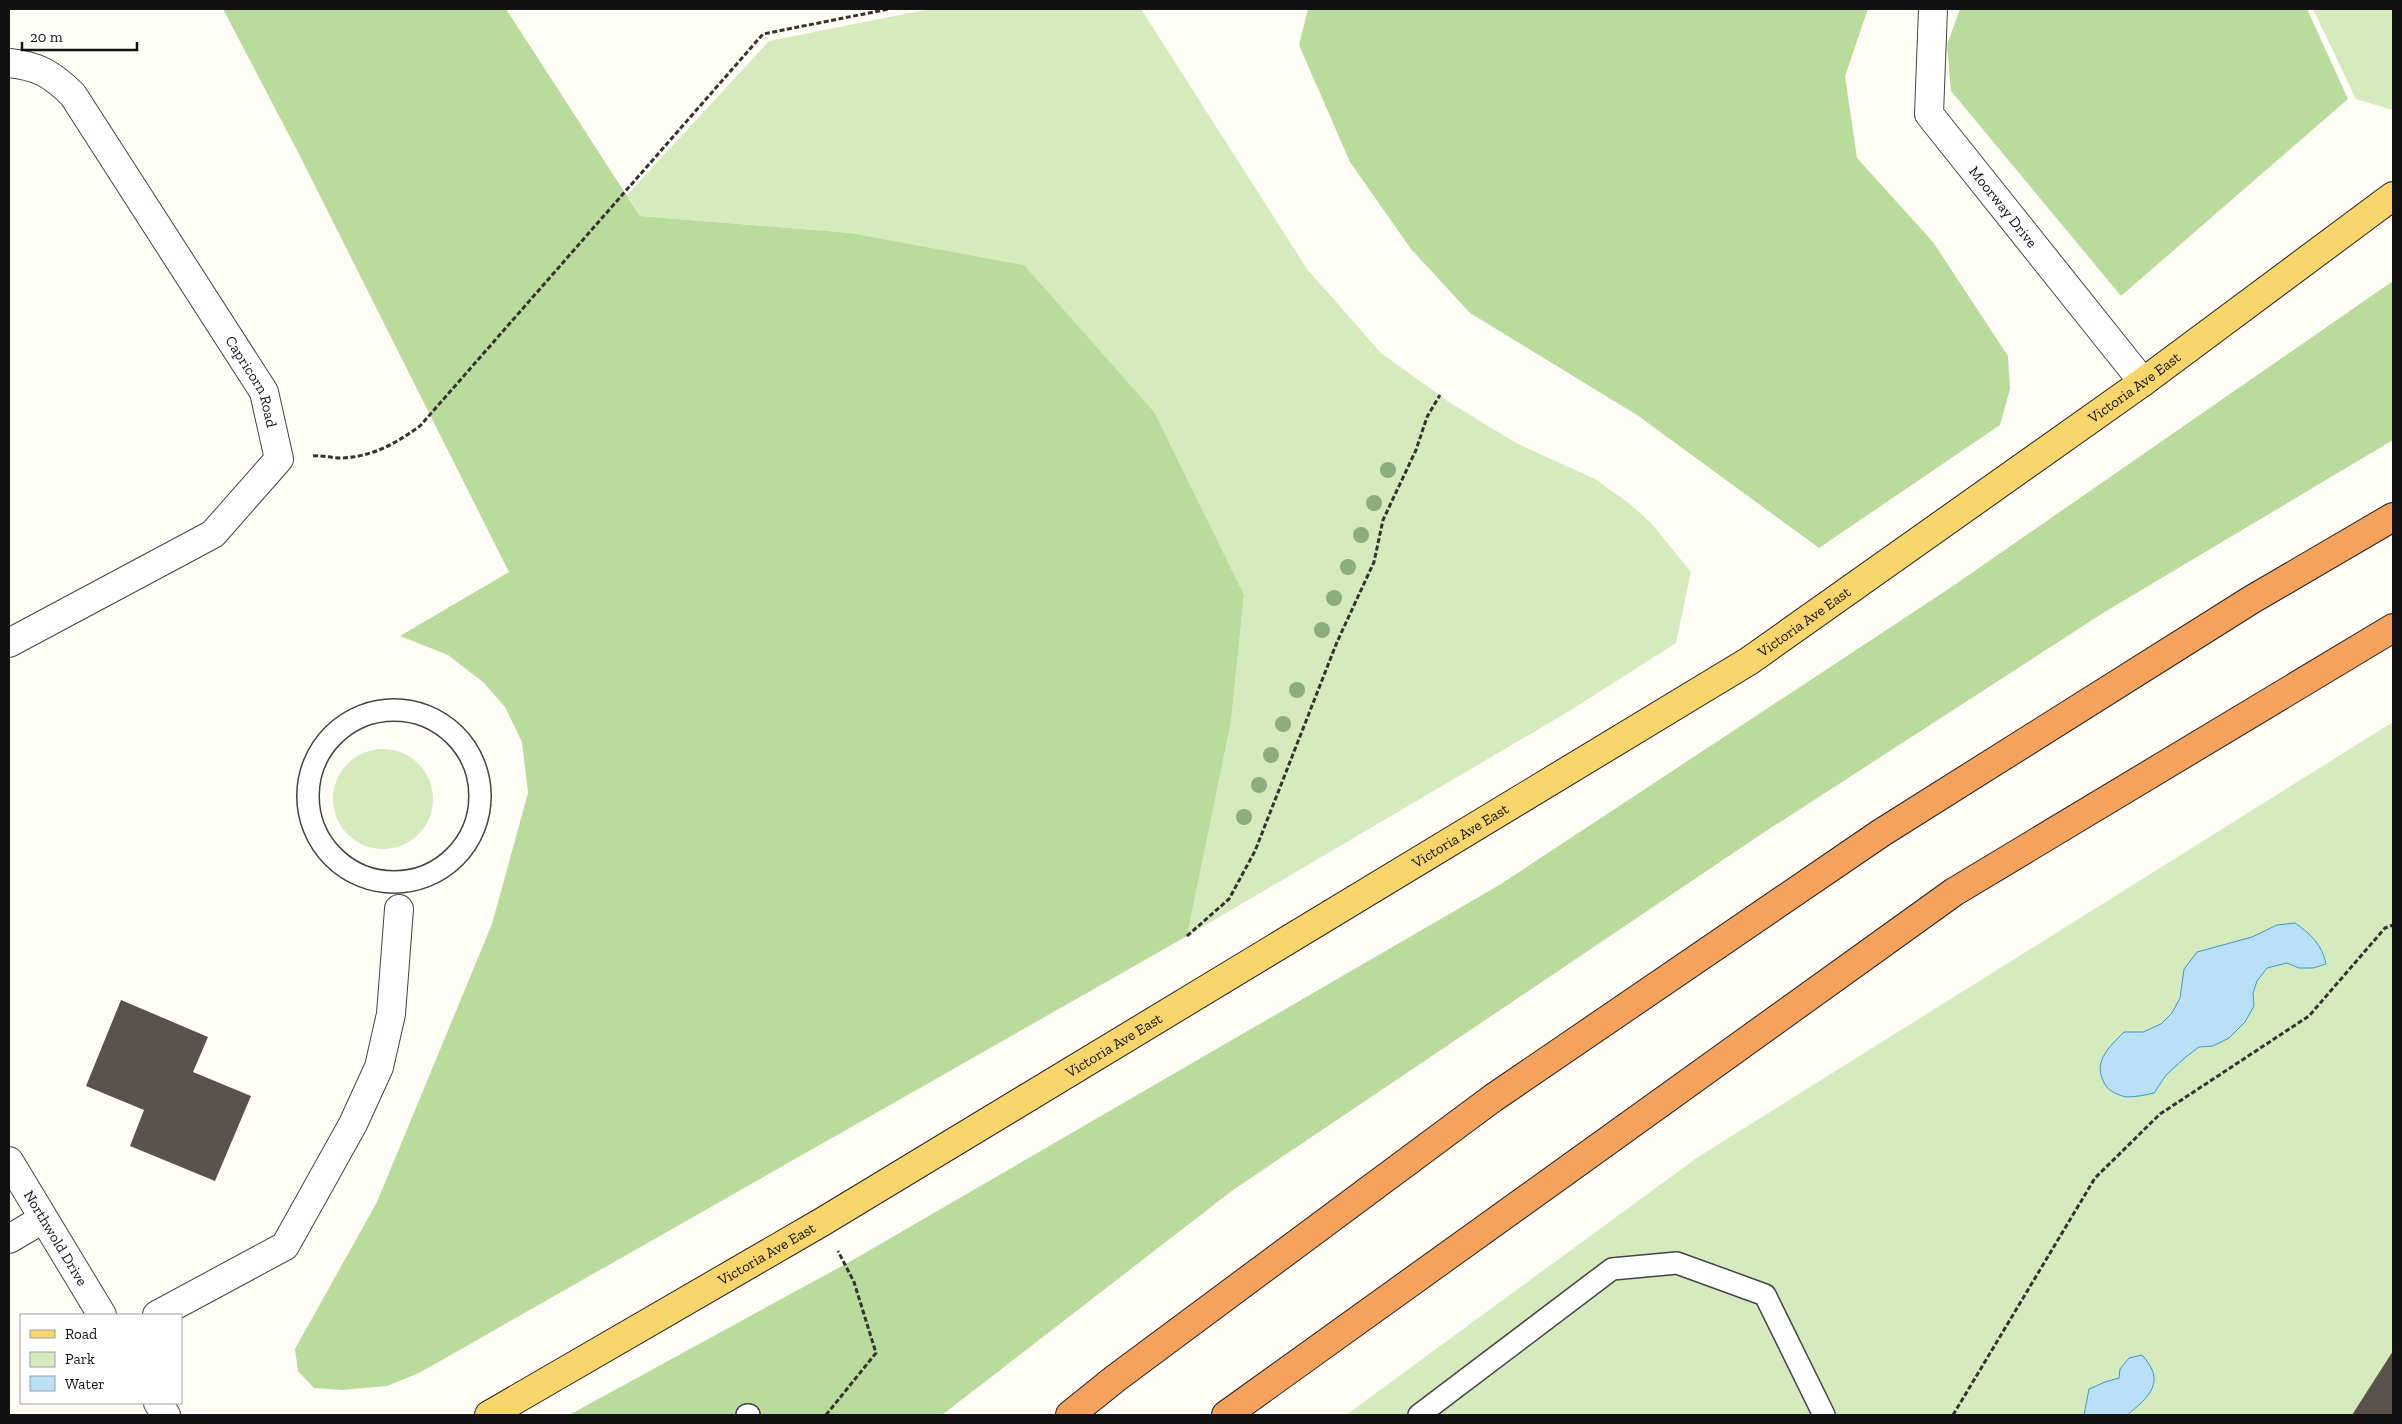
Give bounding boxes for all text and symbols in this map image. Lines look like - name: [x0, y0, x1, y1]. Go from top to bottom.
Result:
- scale bar: [22, 20, 138, 52]
- text: 20 m: [30, 28, 63, 46]
- street label: Moorway Drive: [1965, 163, 2041, 251]
- street label: Capricorn Road: [221, 332, 281, 430]
- street label: Victoria Ave East: [2084, 348, 2185, 428]
- street label: Victoria Ave East: [1753, 583, 1854, 662]
- street label: Victoria Ave East: [1408, 799, 1512, 872]
- street label: Victoria Ave East: [1061, 1009, 1166, 1082]
- street label: Northwold Drive: [20, 1187, 91, 1289]
- street label: Victoria Ave East: [714, 1219, 819, 1290]
- legend: [20, 1314, 182, 1404]
- text: Road: [65, 1325, 98, 1343]
- text: Park: [65, 1350, 95, 1368]
- text: Water: [65, 1375, 105, 1393]

